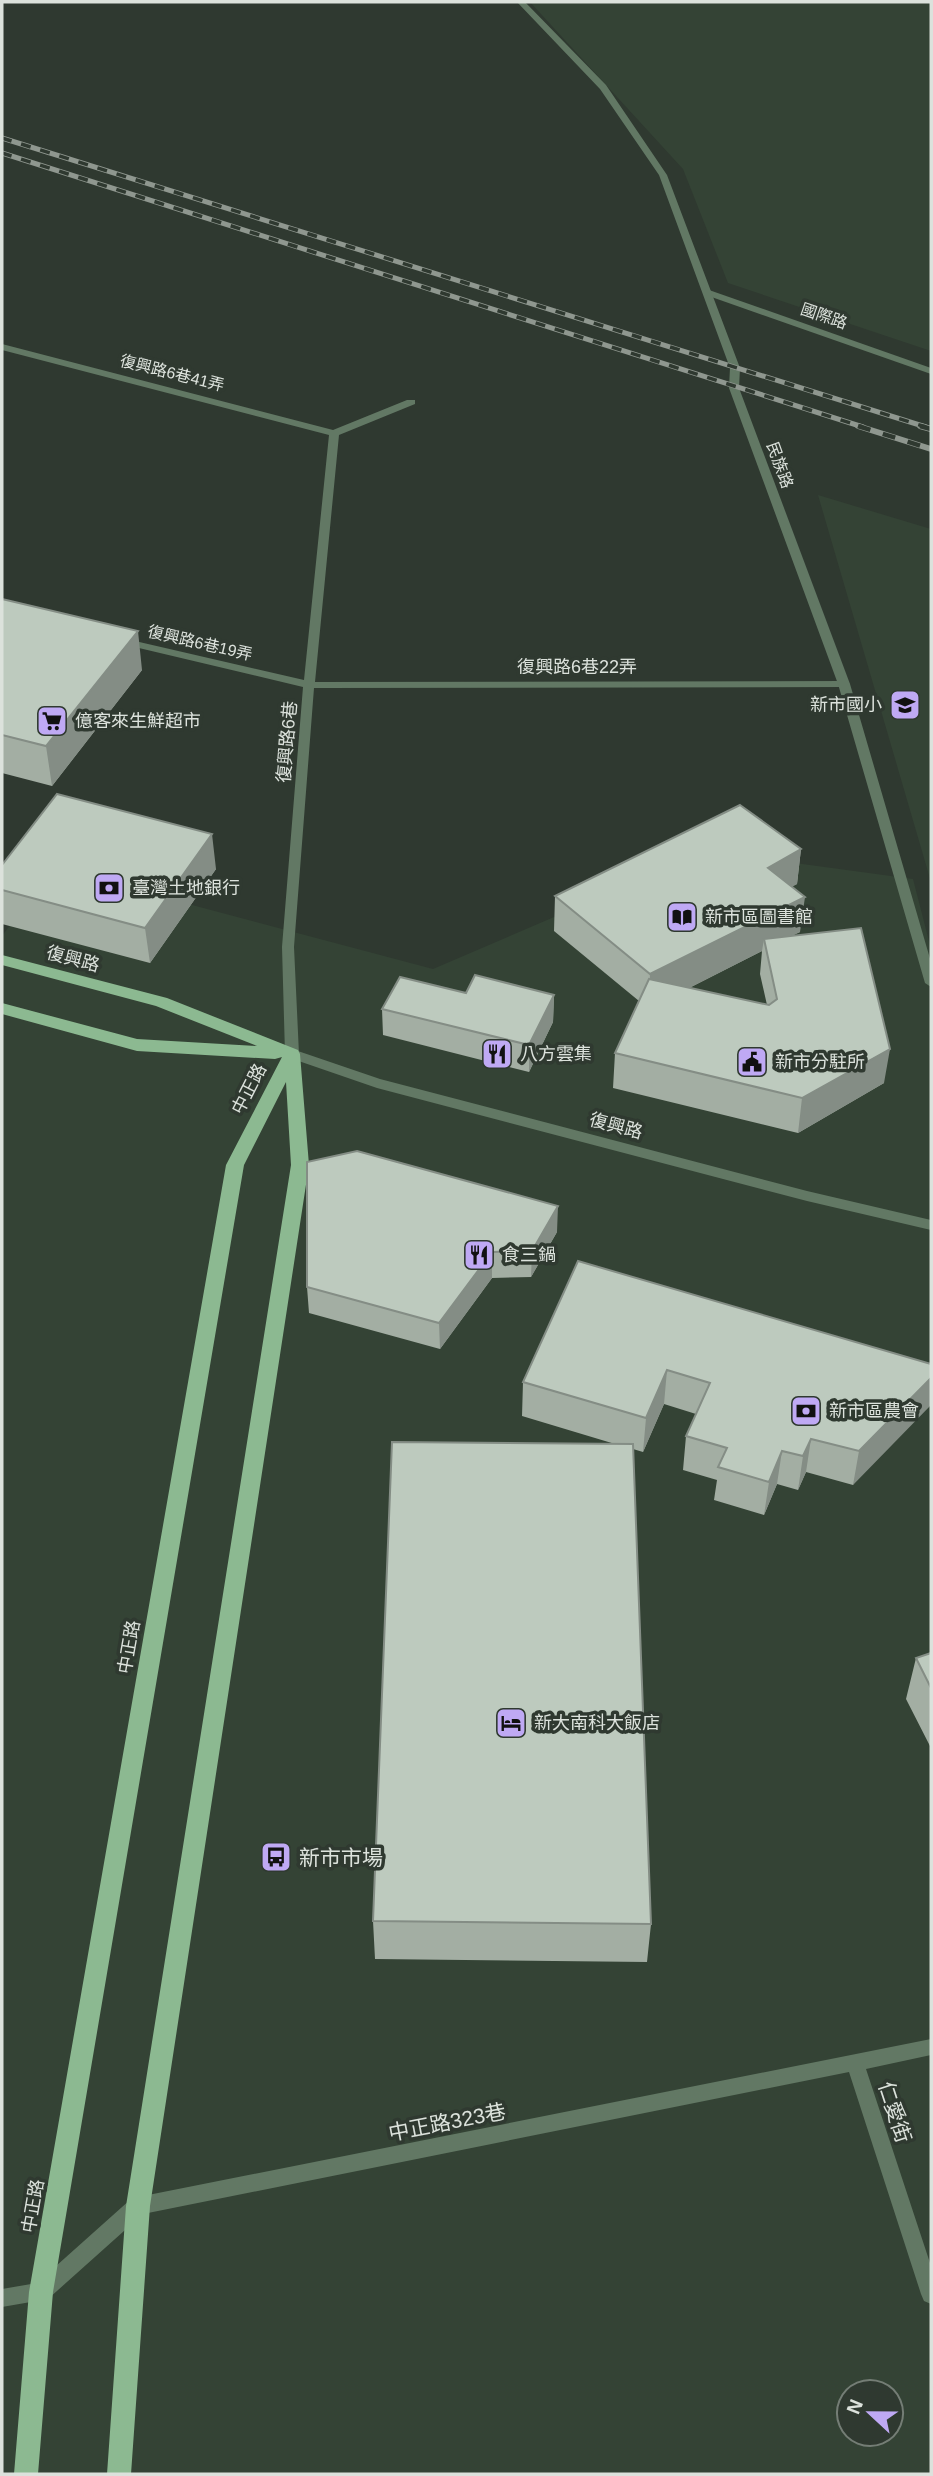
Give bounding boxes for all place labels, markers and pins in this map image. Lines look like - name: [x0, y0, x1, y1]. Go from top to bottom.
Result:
- school or university icon: 新市國小: [888, 688, 922, 722]
- place label: 新市國小: [810, 695, 882, 715]
- supermarket icon: 億客來生鮮超市: [35, 704, 69, 738]
- place label: 億客來生鮮超市: [75, 711, 201, 731]
- bank icon: 臺灣土地銀行: [92, 871, 126, 905]
- place label: 臺灣土地銀行: [132, 878, 240, 898]
- library icon: 新市區圖書館: [665, 900, 699, 934]
- place label: 新市區圖書館: [705, 907, 813, 927]
- restaurant icon: 八方雲集: [480, 1037, 514, 1071]
- place label: 八方雲集: [520, 1044, 592, 1064]
- public building icon: 新市分駐所: [735, 1045, 769, 1079]
- place label: 新市分駐所: [775, 1052, 865, 1072]
- restaurant icon: 食三鍋: [462, 1238, 496, 1272]
- place label: 食三鍋: [502, 1245, 556, 1265]
- bank icon: 新市區農會: [789, 1394, 823, 1428]
- place label: 新市區農會: [829, 1401, 919, 1421]
- hotel icon: 新大南科大飯店: [494, 1706, 528, 1740]
- place label: 新大南科大飯店: [534, 1713, 660, 1733]
- bus stop icon: 新市市場: [259, 1840, 293, 1874]
- place label: 新市市場: [299, 1846, 383, 1869]

